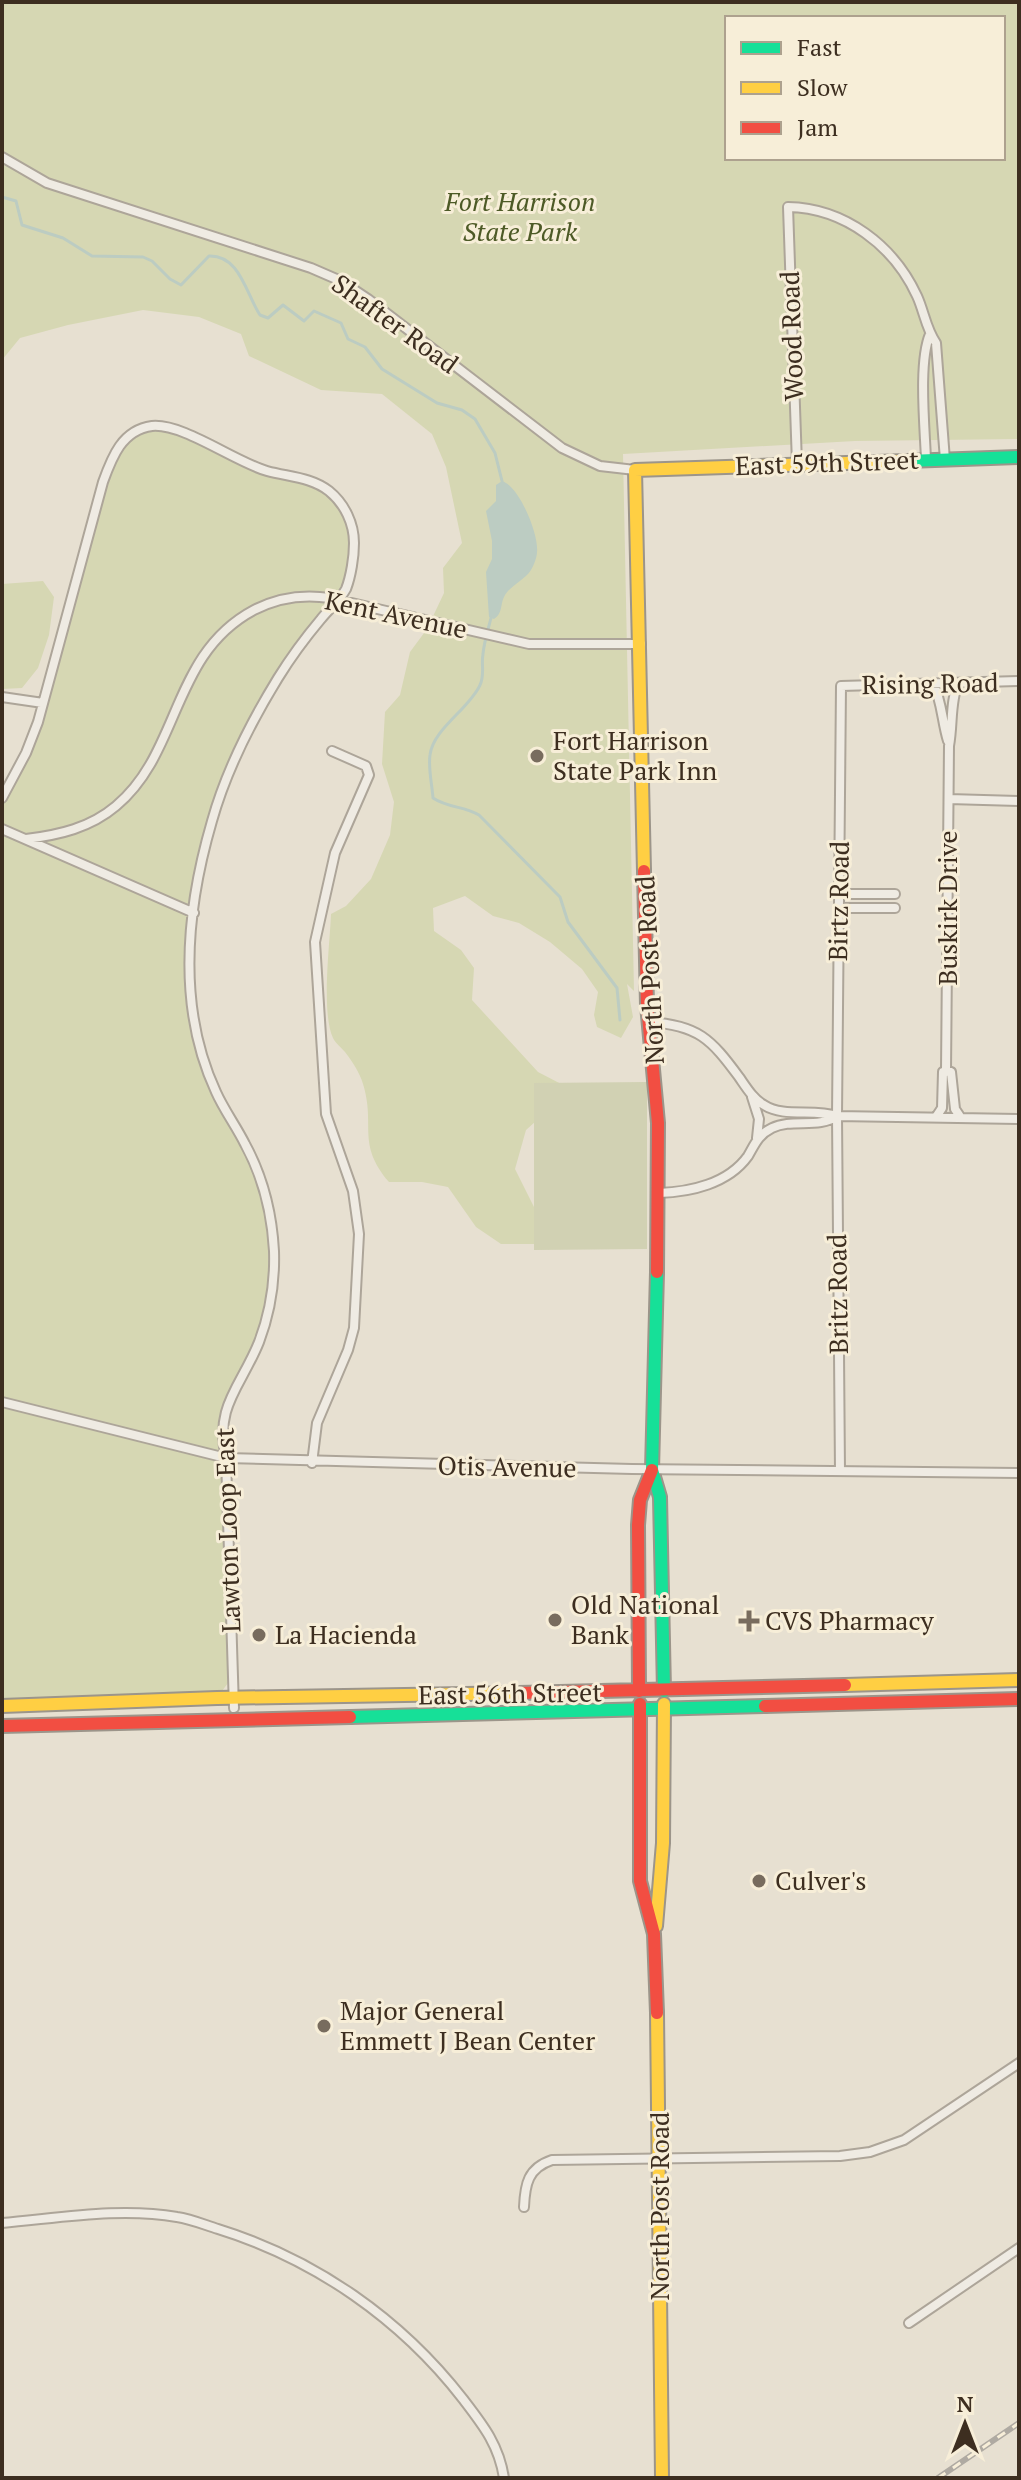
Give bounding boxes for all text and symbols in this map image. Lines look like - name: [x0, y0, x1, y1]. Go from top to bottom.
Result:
- legend: [725, 16, 1005, 160]
- text: Fast: [797, 31, 842, 63]
- text: Slow: [797, 71, 848, 103]
- text: Jam: [797, 111, 838, 143]
- park label: Fort Harrison State Park: [444, 184, 595, 248]
- street label: Shafter Road: [326, 266, 465, 380]
- street label: Wood Road: [772, 270, 810, 402]
- street label: East 59th Street: [735, 442, 920, 482]
- street label: Kent Avenue: [322, 582, 470, 646]
- street label: Rising Road: [861, 665, 999, 701]
- place label: Fort Harrison State Park Inn: [553, 723, 717, 787]
- marker: Fort Harrison State Park Inn: [528, 747, 546, 765]
- street label: Buskirk Drive: [930, 830, 964, 986]
- street label: Birtz Road: [820, 840, 856, 961]
- street label: North Post Road: [627, 875, 671, 1065]
- street label: Britz Road: [819, 1234, 855, 1355]
- street label: Lawton Loop East: [206, 1426, 248, 1633]
- street label: Otis Avenue: [437, 1448, 577, 1484]
- place label: Old National Bank: [571, 1587, 719, 1651]
- place label: CVS Pharmacy: [765, 1603, 935, 1637]
- marker: Old National Bank: [546, 1611, 564, 1629]
- marker: CVS Pharmacy: [740, 1612, 758, 1630]
- place label: La Hacienda: [275, 1617, 417, 1651]
- marker: La Hacienda: [250, 1626, 268, 1644]
- street label: East 56th Street: [418, 1674, 603, 1712]
- place label: Culver's: [775, 1863, 867, 1897]
- marker: Culver's: [750, 1872, 768, 1890]
- place label: Major General Emmett J Bean Center: [340, 1993, 595, 2057]
- marker: Major General Emmett J Bean Center: [315, 2017, 333, 2035]
- street label: North Post Road: [642, 2112, 676, 2300]
- north arrow: [925, 2384, 1005, 2464]
- text: N: [957, 2389, 974, 2418]

